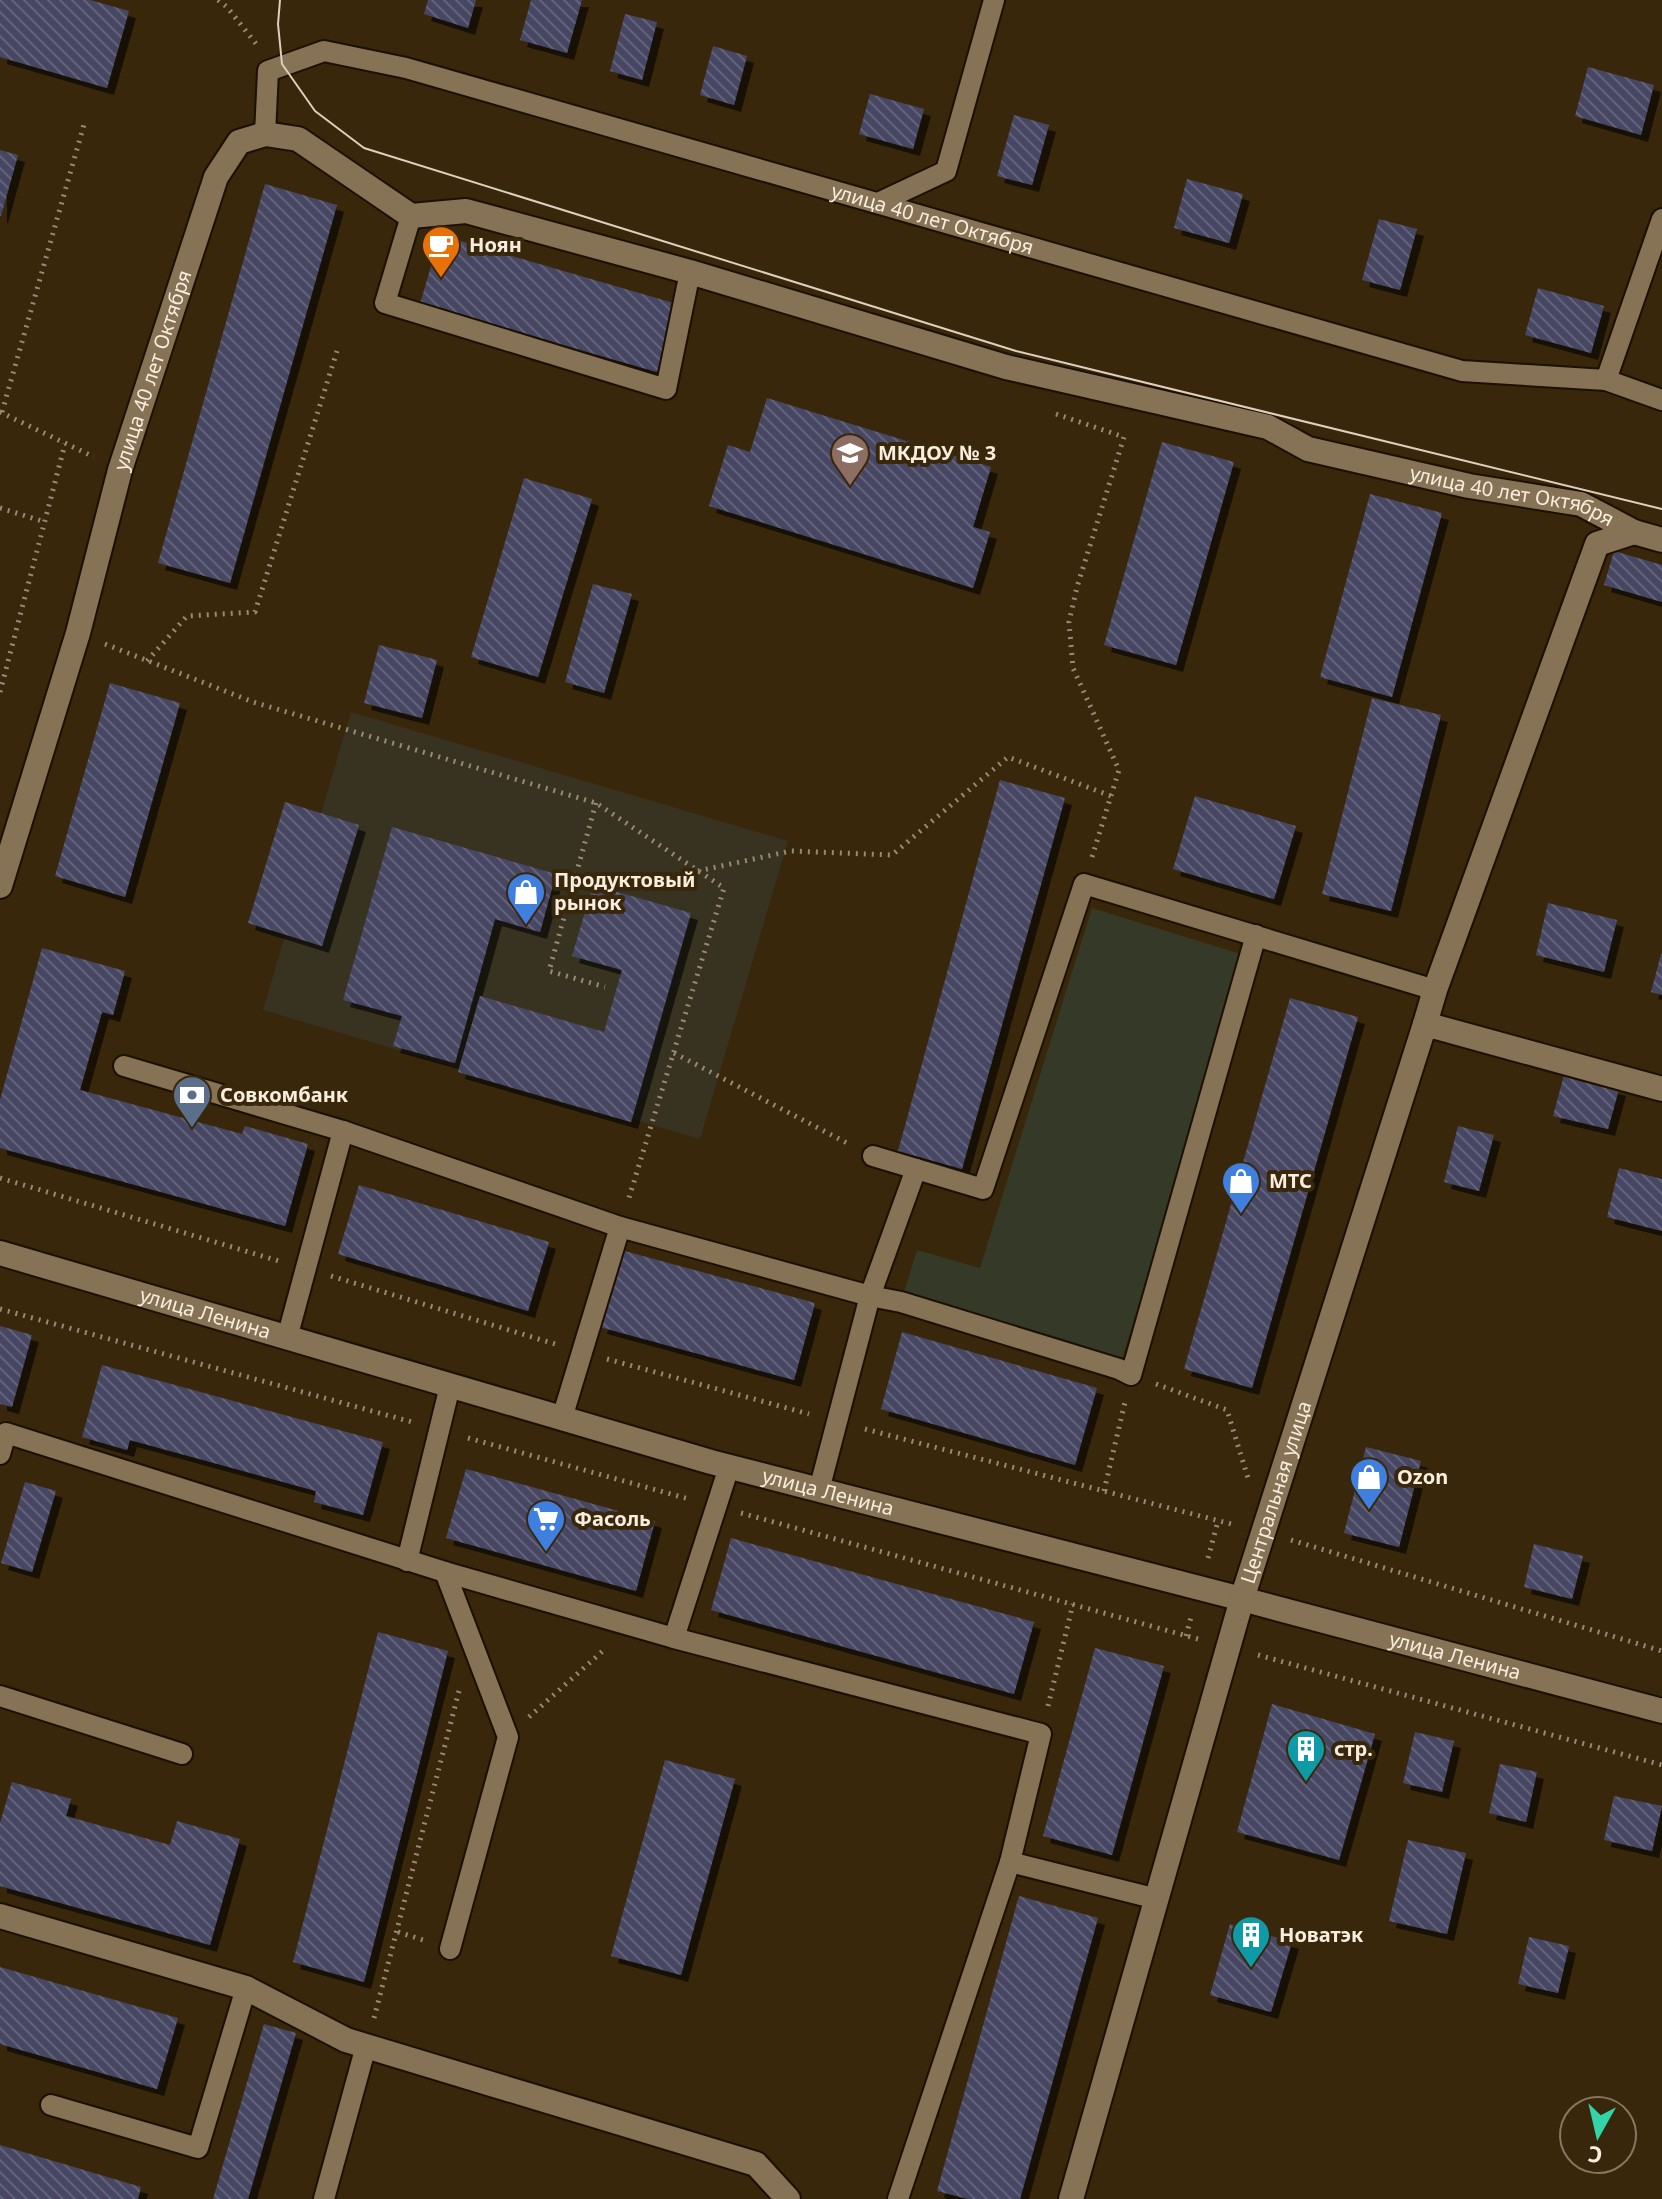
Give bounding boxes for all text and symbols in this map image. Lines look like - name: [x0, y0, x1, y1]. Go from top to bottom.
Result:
- street label: улица 40 лет Октября: [828, 177, 1037, 260]
- cafe icon: Ноян: [420, 224, 462, 279]
- place label: Ноян: [469, 231, 522, 258]
- street label: улица 40 лет Октября: [107, 266, 198, 474]
- school or university icon: МКДОУ № 3: [829, 432, 871, 487]
- place label: МКДОУ № 3: [878, 439, 996, 466]
- street label: улица 40 лет Октября: [1407, 459, 1619, 532]
- place label: Продуктовый рынок: [554, 866, 695, 916]
- shop icon: Продуктовый рынок: [505, 871, 547, 926]
- bank icon: Совкомбанк: [171, 1074, 213, 1129]
- place label: Совкомбанк: [220, 1081, 349, 1108]
- shop icon: МТС: [1220, 1160, 1262, 1215]
- place label: МТС: [1269, 1167, 1312, 1194]
- street label: улица Ленина: [137, 1281, 274, 1345]
- street label: Центральная улица: [1234, 1397, 1317, 1587]
- shop icon: Ozon: [1348, 1456, 1390, 1511]
- street label: улица Ленина: [759, 1462, 897, 1522]
- place label: Ozon: [1397, 1463, 1448, 1490]
- supermarket icon: Фасоль: [525, 1498, 567, 1553]
- place label: Фасоль: [574, 1505, 651, 1532]
- street label: улица Ленина: [1386, 1625, 1524, 1686]
- building icon: стр.: [1285, 1728, 1327, 1783]
- place label: стр.: [1334, 1735, 1373, 1762]
- building icon: Новатэк: [1230, 1914, 1272, 1969]
- place label: Новатэк: [1279, 1921, 1364, 1948]
- north arrow: [1558, 2095, 1638, 2175]
- text: С: [1586, 2140, 1604, 2172]

